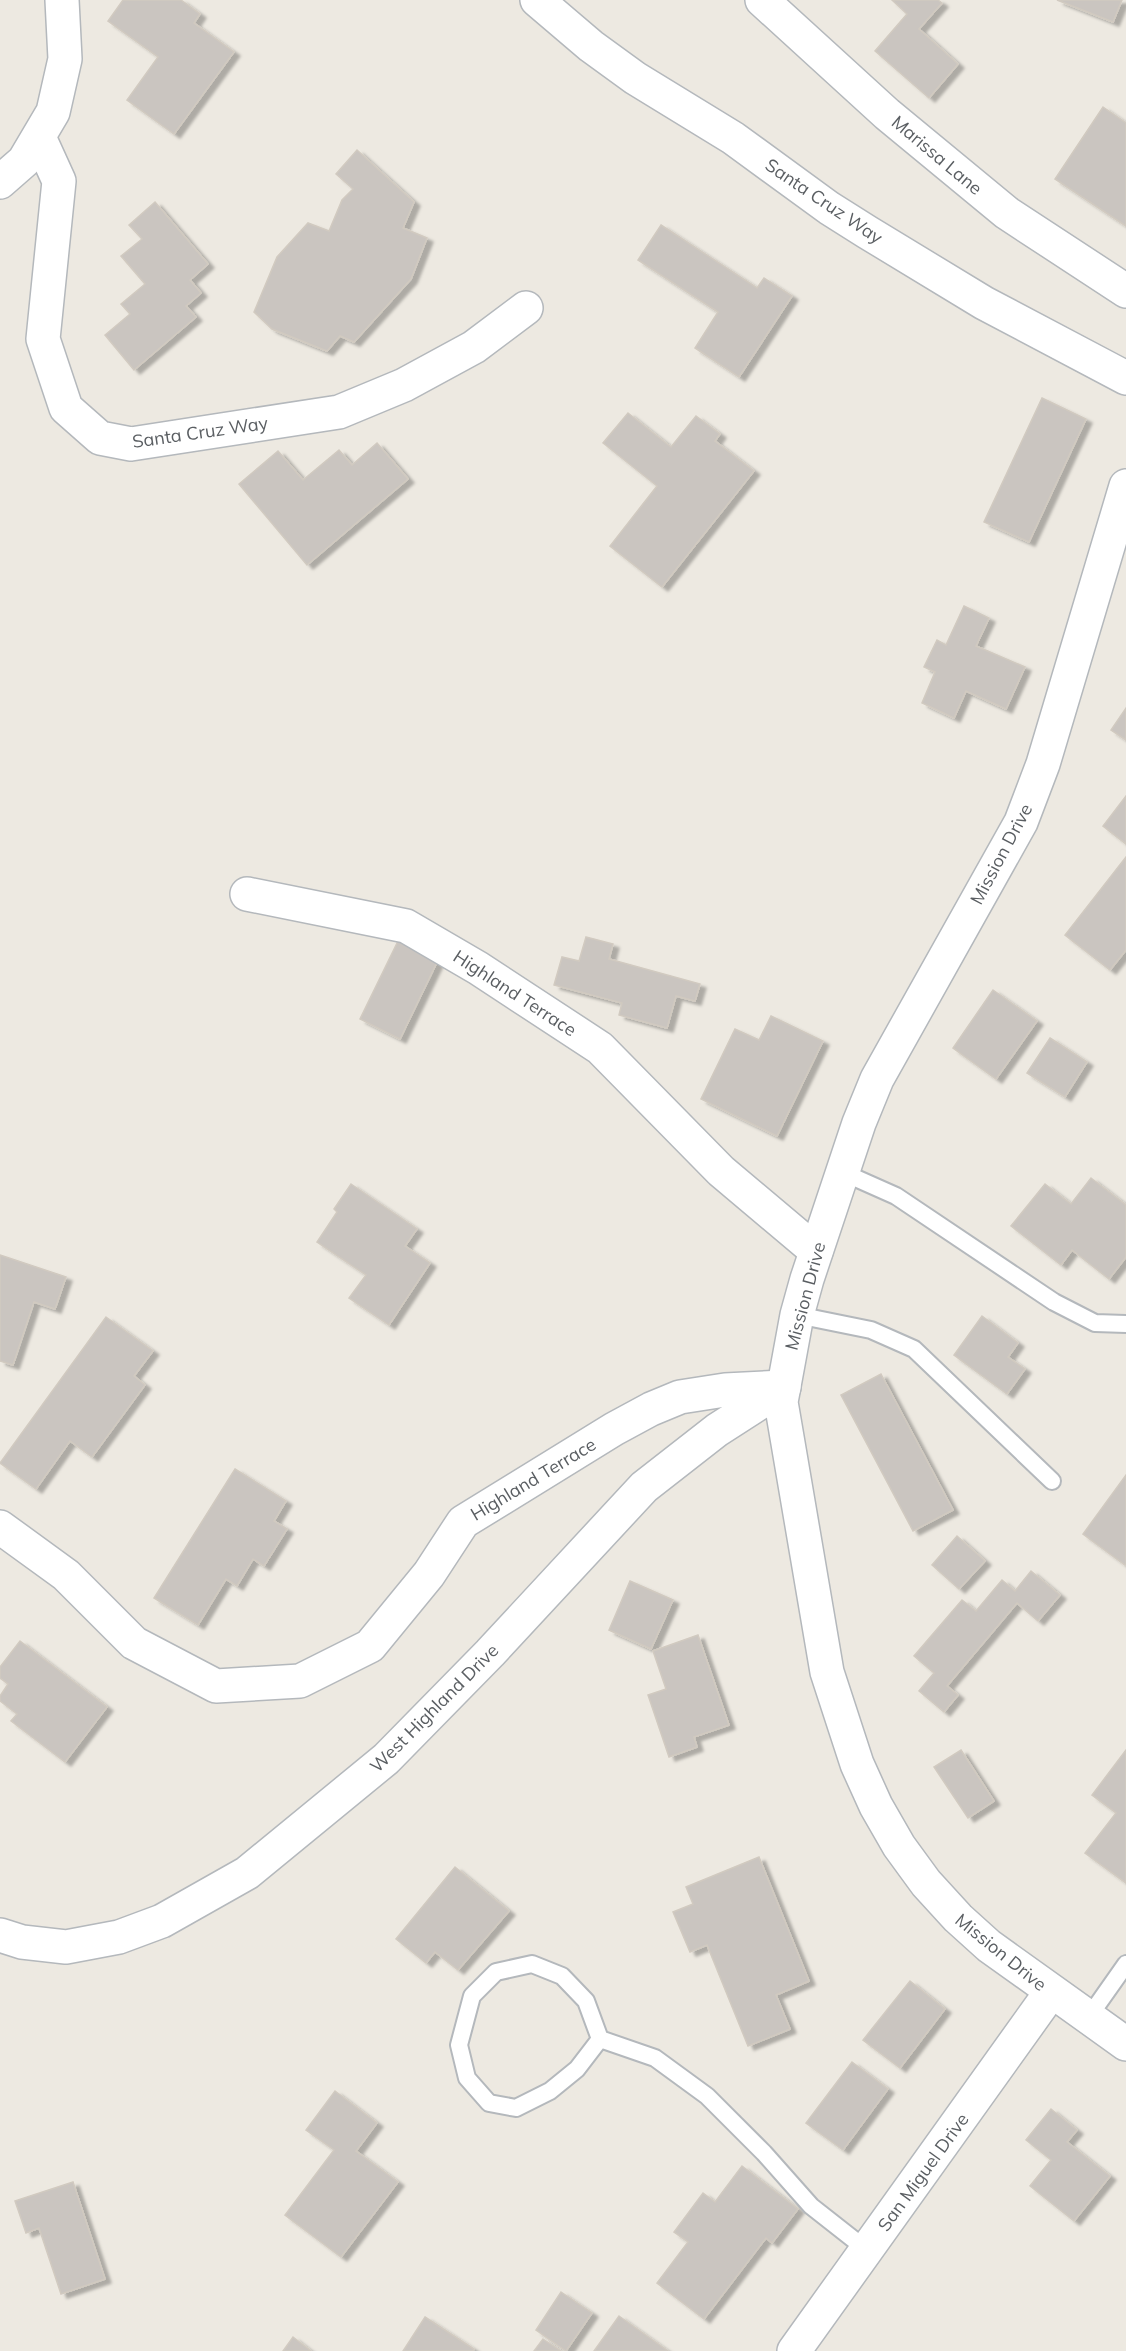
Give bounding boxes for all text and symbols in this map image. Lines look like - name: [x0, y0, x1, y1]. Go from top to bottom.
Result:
- street label: Marissa Lane: [887, 110, 987, 200]
- street label: Santa Cruz Way: [761, 153, 888, 249]
- street label: Santa Cruz Way: [131, 411, 270, 453]
- street label: Mission Drive: [965, 800, 1037, 908]
- street label: Highland Terrace: [449, 945, 581, 1041]
- street label: Mission Drive: [780, 1239, 830, 1353]
- street label: Highland Terrace: [466, 1433, 600, 1525]
- street label: West Highland Drive: [365, 1639, 503, 1777]
- street label: Mission Drive: [951, 1908, 1051, 1996]
- street label: San Miguel Drive: [872, 2108, 974, 2236]

